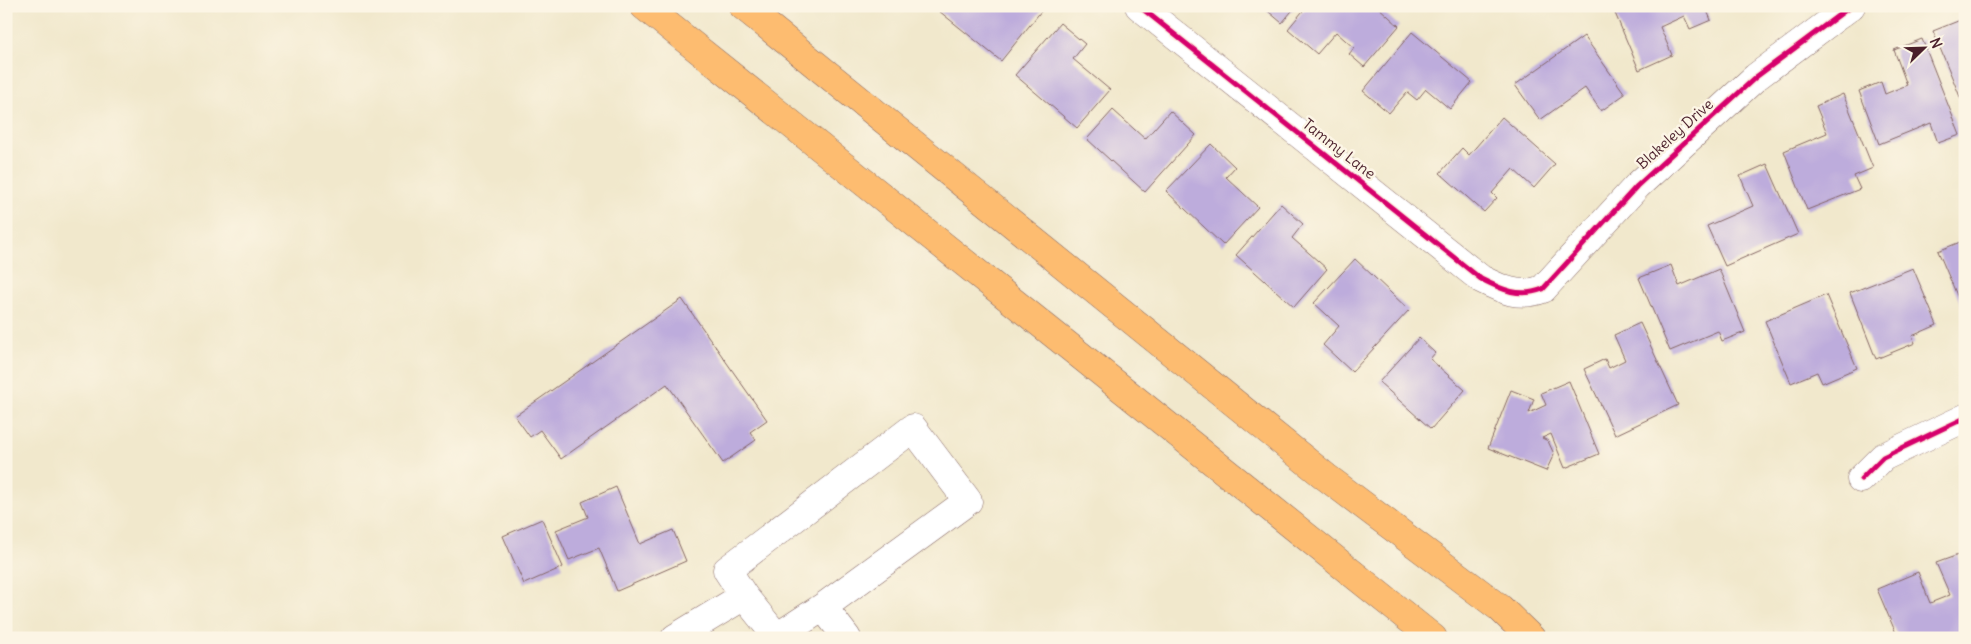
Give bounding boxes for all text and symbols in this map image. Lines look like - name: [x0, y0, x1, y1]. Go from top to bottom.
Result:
- north arrow: [1898, 22, 1948, 72]
- text: N: [1926, 35, 1946, 51]
- street label: Blakeley Drive: [1632, 94, 1717, 173]
- street label: Tammy Lane: [1299, 114, 1379, 183]

